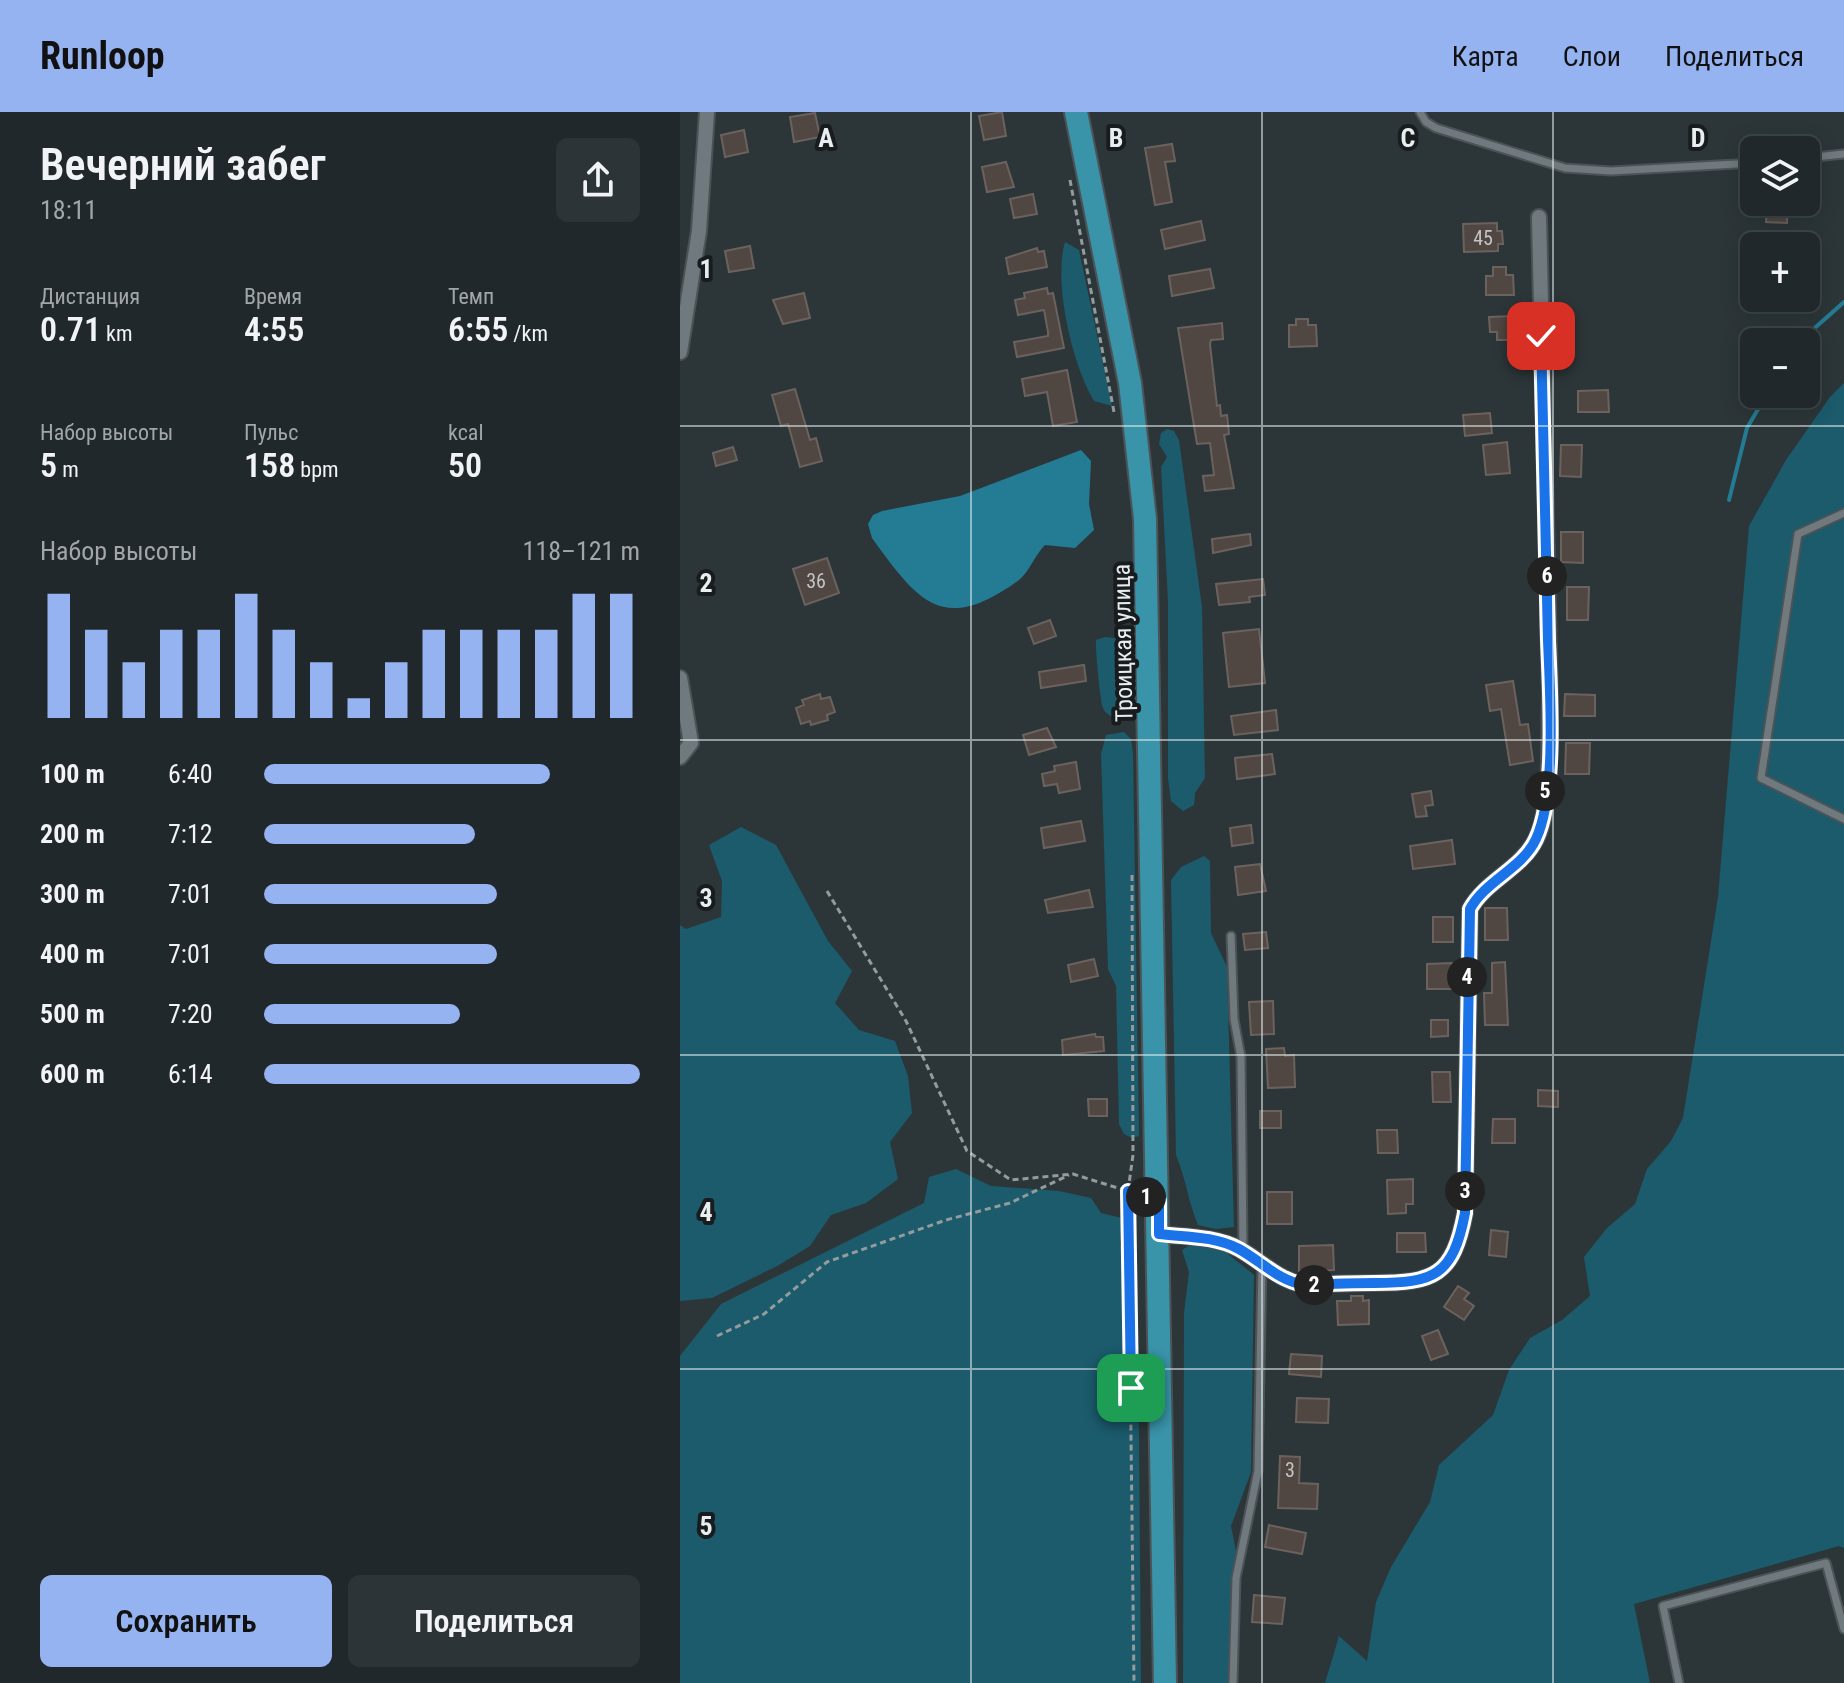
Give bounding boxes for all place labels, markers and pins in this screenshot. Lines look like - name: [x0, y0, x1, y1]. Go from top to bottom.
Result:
- pin: [1507, 302, 1575, 370]
- pin: 6: [1527, 556, 1567, 596]
- pin: 5: [1525, 771, 1565, 811]
- pin: 4: [1447, 957, 1487, 997]
- pin: 3: [1445, 1171, 1485, 1211]
- pin: 1: [1126, 1177, 1166, 1217]
- pin: 2: [1294, 1265, 1334, 1305]
- pin: [1097, 1354, 1165, 1422]

